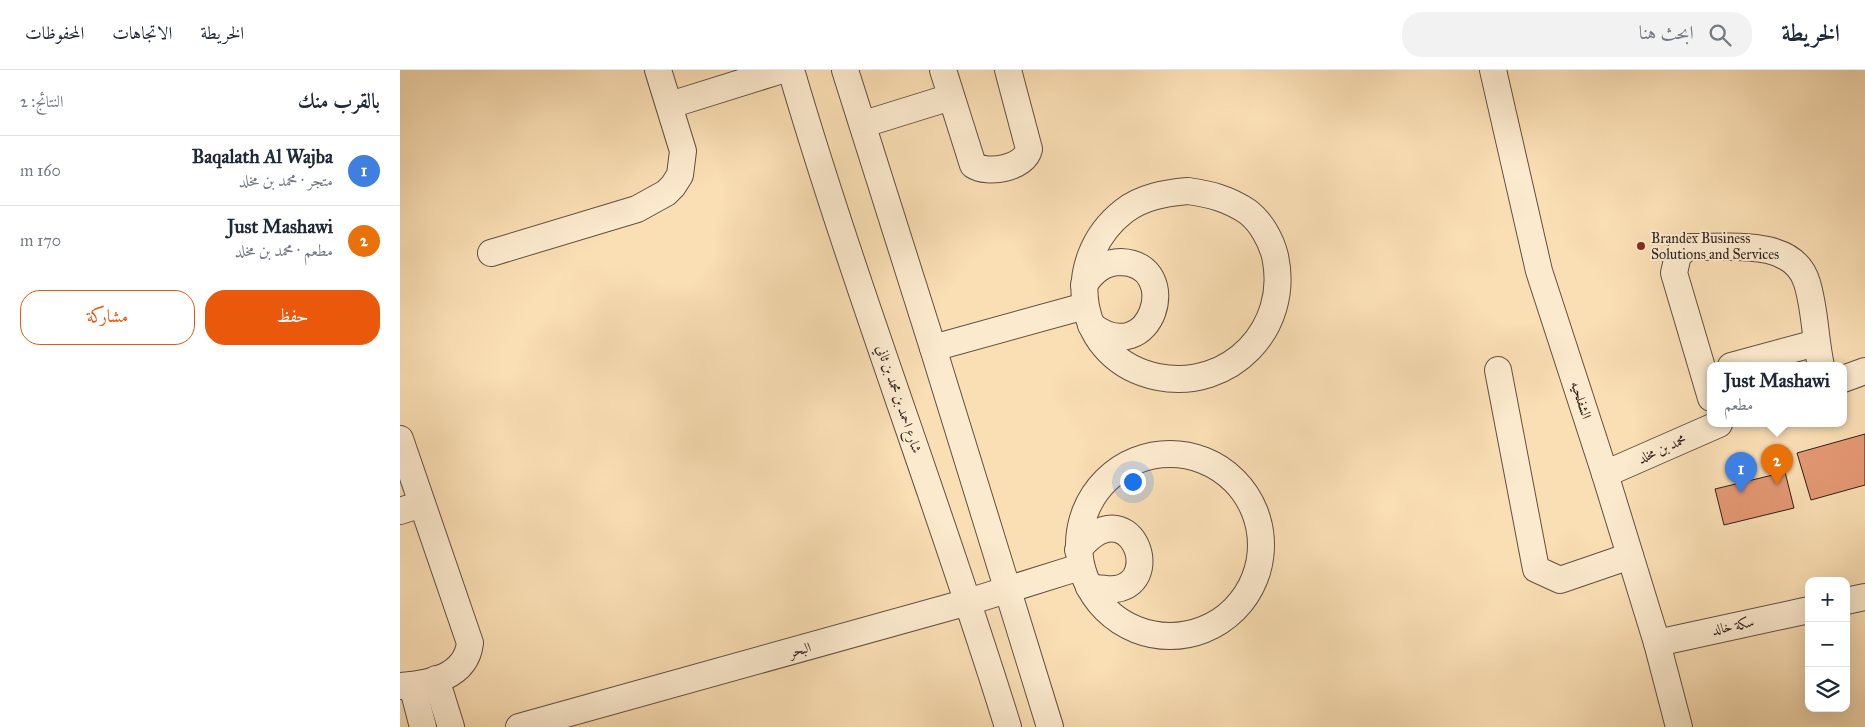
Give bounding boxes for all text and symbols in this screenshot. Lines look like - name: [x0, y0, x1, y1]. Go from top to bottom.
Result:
- search box: [1402, 12, 1752, 57]
- text: الخريطة: [1782, 18, 1840, 48]
- text: ابحث هنا: [1639, 21, 1694, 44]
- icon: search: [1706, 21, 1734, 49]
- text: المحفوظات: [25, 22, 84, 44]
- text: الاتجاهات: [112, 22, 172, 44]
- text: الخريطة: [200, 22, 244, 44]
- text: بالقرب منك: [298, 88, 380, 114]
- text: النتائج: 2: [20, 92, 63, 111]
- text: Baqalath Al Wajba: [192, 145, 333, 168]
- text: 160 m: [20, 161, 61, 180]
- text: 1: [361, 161, 367, 180]
- text: متجر · محمد بن مخلد: [239, 171, 333, 190]
- text: Just Mashawi: [227, 215, 333, 238]
- place label: Brandex Business Solutions and Services: [1651, 230, 1779, 263]
- text: 170 m: [20, 231, 61, 250]
- text: 2: [360, 231, 368, 250]
- marker: Brandex Business Solutions and Services: [1635, 240, 1647, 252]
- text: مطعم · محمد بن مخلد: [235, 241, 333, 260]
- button: مشاركة: [20, 290, 195, 345]
- button: حفظ: [205, 290, 380, 345]
- street label: شارع احمد بن محمد بن ثاني: [870, 343, 925, 456]
- popup: [1707, 362, 1847, 427]
- text: Just Mashawi: [1724, 369, 1830, 392]
- street label: الشفلحيه: [1567, 379, 1595, 421]
- text: مطعم: [1724, 395, 1753, 414]
- street label: محمد بن مخلد: [1635, 431, 1689, 467]
- pin: 2: [1761, 444, 1793, 485]
- pin: 1: [1725, 452, 1757, 493]
- your location: [1120, 469, 1146, 495]
- map controls: [1805, 577, 1850, 712]
- button: +: [1805, 577, 1850, 622]
- street label: سكة خالد: [1710, 613, 1756, 639]
- button: −: [1805, 622, 1850, 667]
- street label: البحر: [785, 639, 813, 662]
- button: layers: [1805, 667, 1850, 712]

